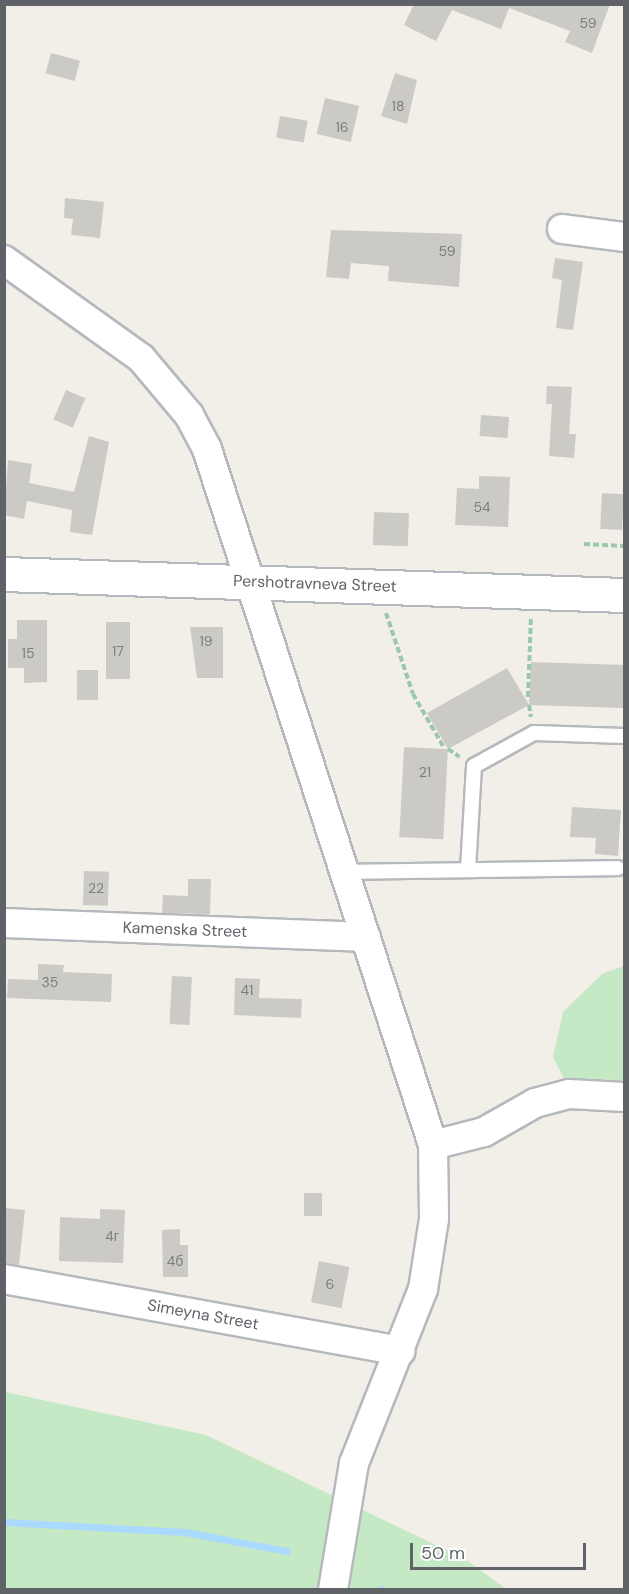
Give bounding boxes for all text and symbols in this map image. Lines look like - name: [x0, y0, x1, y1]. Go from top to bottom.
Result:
- house number: 59: [580, 15, 596, 31]
- house number: 18: [392, 98, 404, 114]
- house number: 16: [335, 119, 349, 135]
- house number: 59: [439, 243, 455, 259]
- house number: 54: [473, 499, 491, 515]
- street label: Pershotravneva Street: [233, 572, 397, 596]
- house number: 19: [199, 633, 213, 649]
- house number: 17: [112, 643, 124, 659]
- house number: 15: [22, 645, 34, 661]
- house number: 21: [419, 764, 431, 780]
- house number: 22: [88, 880, 104, 896]
- street label: Kamenska Street: [122, 918, 248, 942]
- house number: 35: [42, 974, 58, 990]
- house number: 41: [241, 982, 253, 998]
- house number: 4г: [105, 1228, 119, 1244]
- house number: 4б: [167, 1253, 183, 1269]
- house number: 6: [326, 1276, 334, 1292]
- street label: Simeyna Street: [146, 1296, 260, 1334]
- scale bar: [413, 1531, 588, 1569]
- text: 50 m: [421, 1541, 465, 1565]

